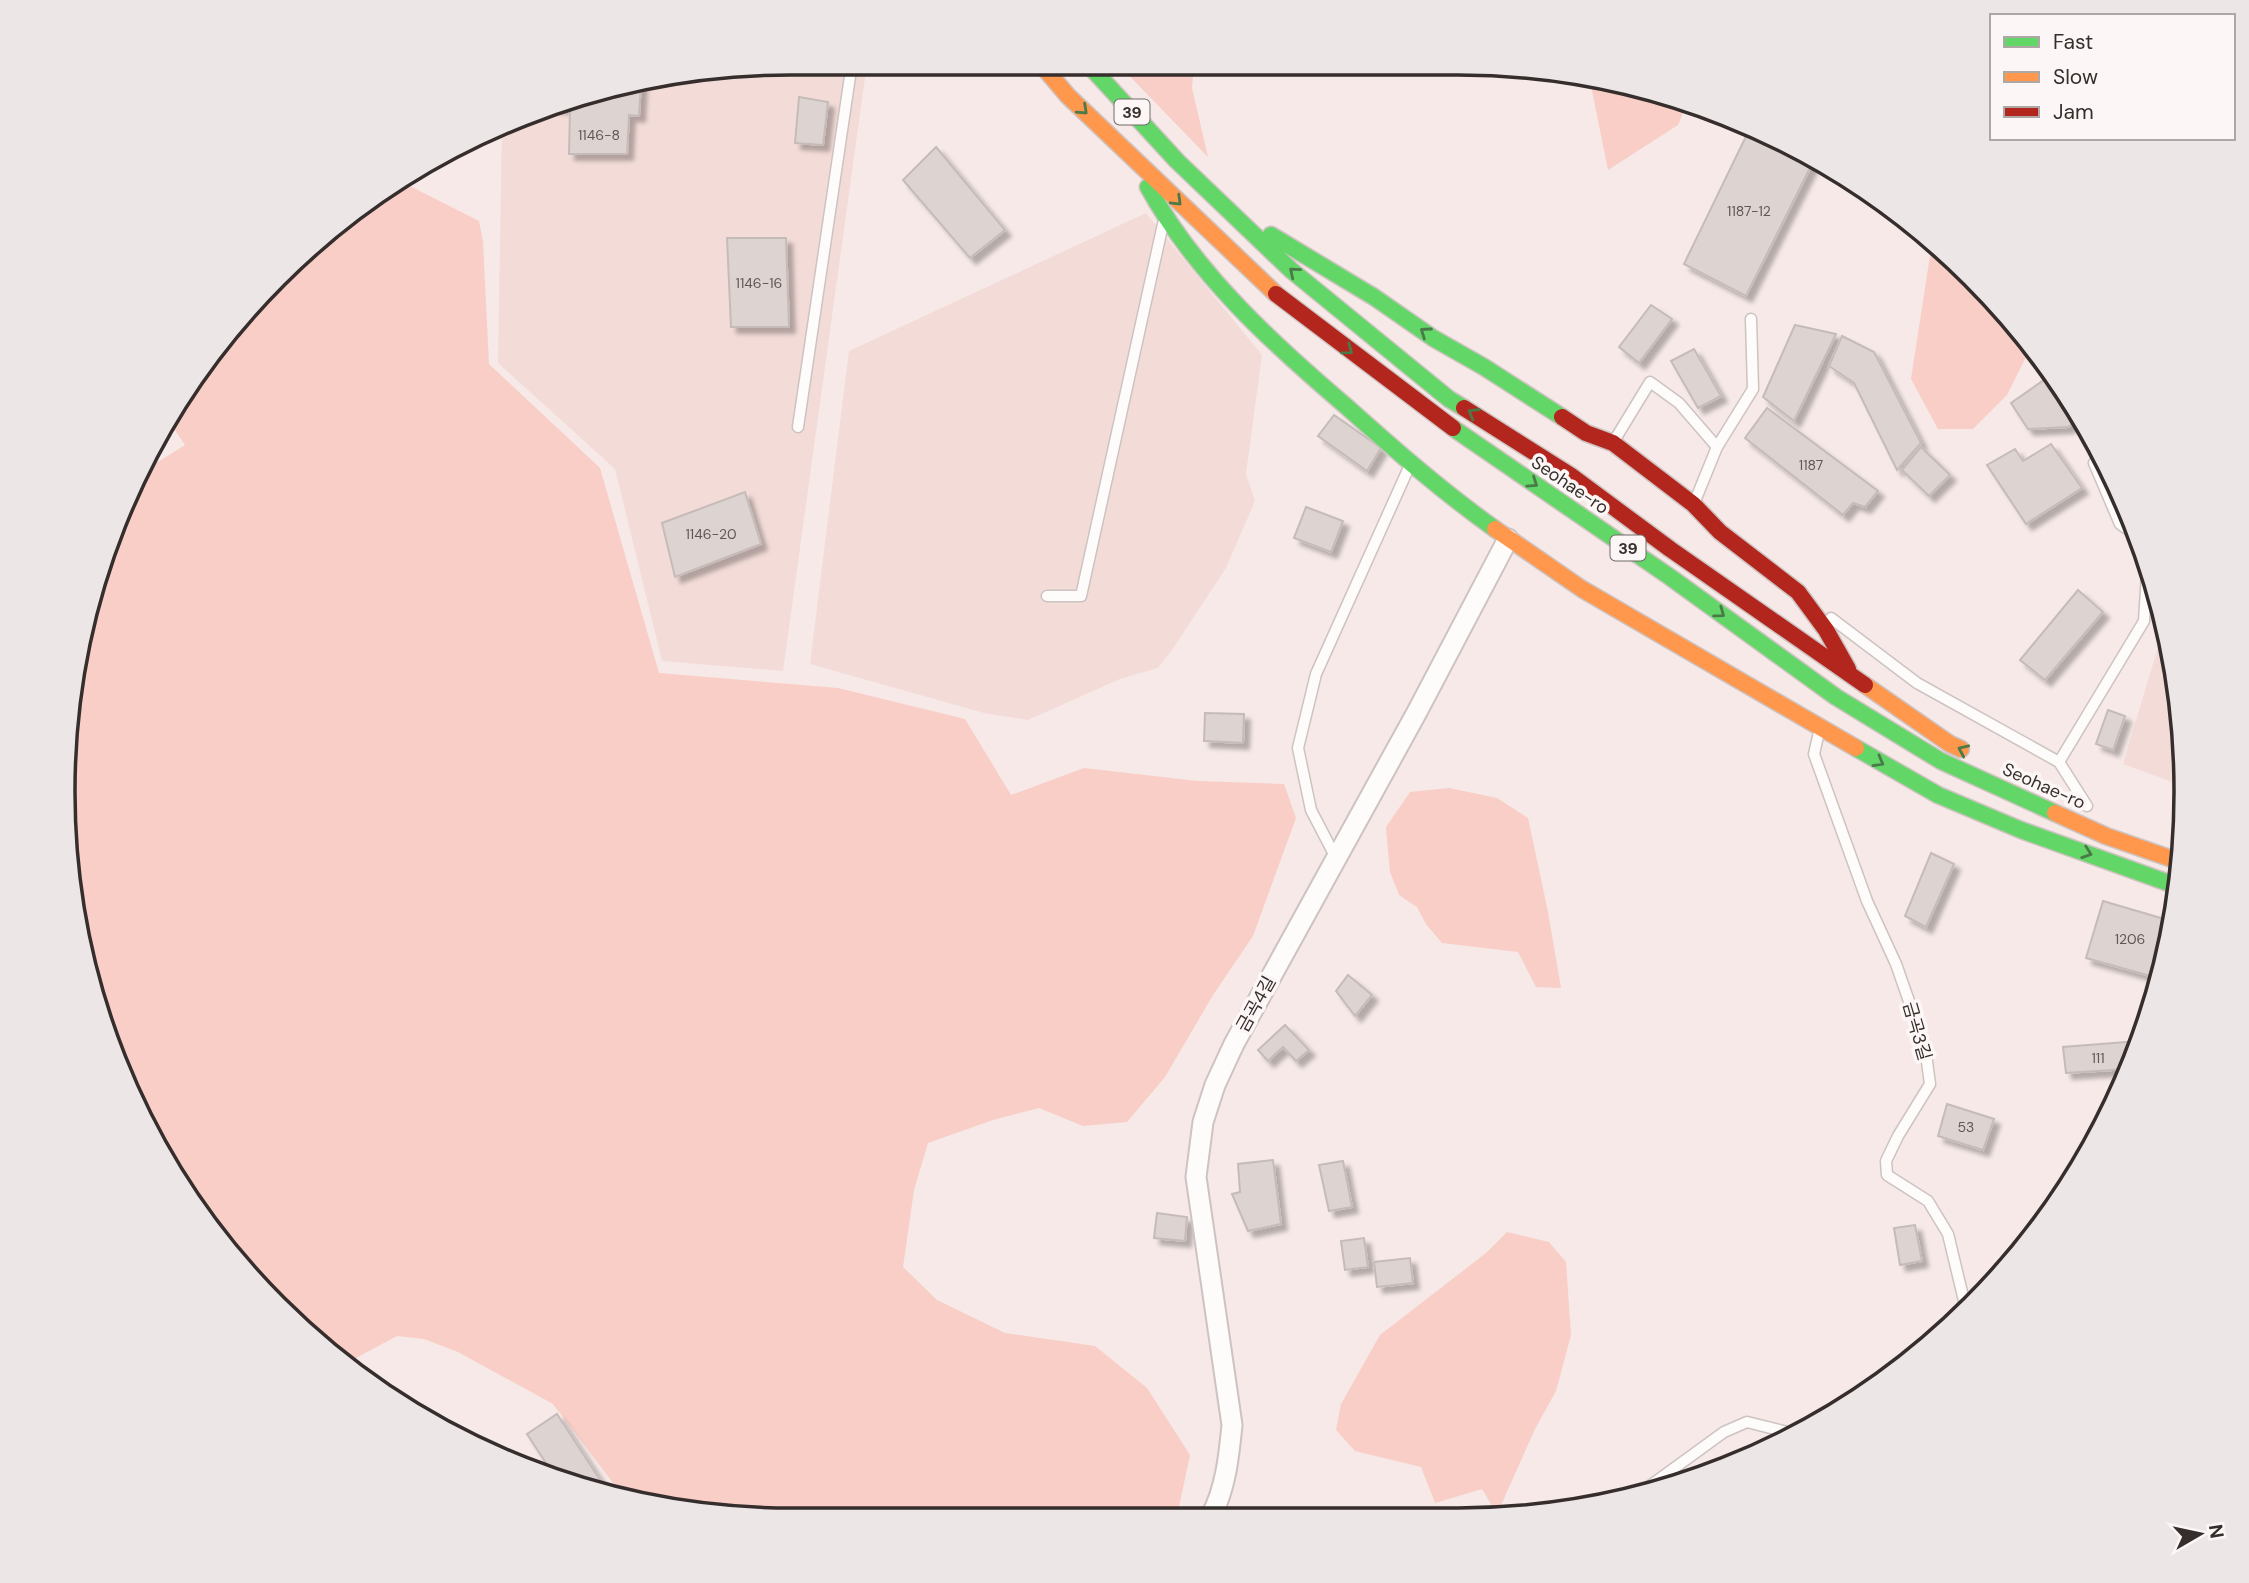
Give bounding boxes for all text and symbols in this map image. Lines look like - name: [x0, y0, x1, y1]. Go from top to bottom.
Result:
- legend: [1990, 14, 2235, 140]
- text: Fast: [2053, 28, 2093, 56]
- text: Slow: [2053, 63, 2098, 91]
- text: Jam: [2053, 98, 2094, 126]
- road number: 39: [1114, 100, 1150, 124]
- one-way arrow: [1074, 101, 1087, 114]
- house number: 1146-8: [578, 126, 620, 144]
- one-way arrow: [1169, 192, 1182, 205]
- house number: 1187-12: [1727, 202, 1771, 220]
- one-way arrow: [1290, 268, 1303, 280]
- house number: 1146-16: [736, 274, 782, 292]
- one-way arrow: [1420, 328, 1433, 340]
- one-way arrow: [1341, 342, 1353, 355]
- one-way arrow: [1467, 409, 1480, 422]
- street label: Seohae-ro: [1527, 450, 1613, 520]
- house number: 1187: [1799, 456, 1823, 474]
- one-way arrow: [1525, 475, 1538, 487]
- house number: 1146-20: [685, 525, 737, 543]
- road number: 39: [1610, 536, 1646, 561]
- one-way arrow: [1712, 605, 1725, 617]
- one-way arrow: [1958, 744, 1970, 758]
- one-way arrow: [1872, 754, 1884, 767]
- street label: Seohae-ro: [1999, 757, 2089, 815]
- one-way arrow: [2080, 845, 2092, 859]
- house number: 1206: [2115, 930, 2145, 948]
- street label: 금곡4길: [1231, 972, 1281, 1036]
- street label: 금곡3길: [1897, 999, 1937, 1063]
- house number: 111: [2091, 1049, 2105, 1067]
- house number: 53: [1958, 1118, 1974, 1136]
- north arrow: [2165, 1499, 2235, 1569]
- text: N: [2203, 1523, 2230, 1540]

